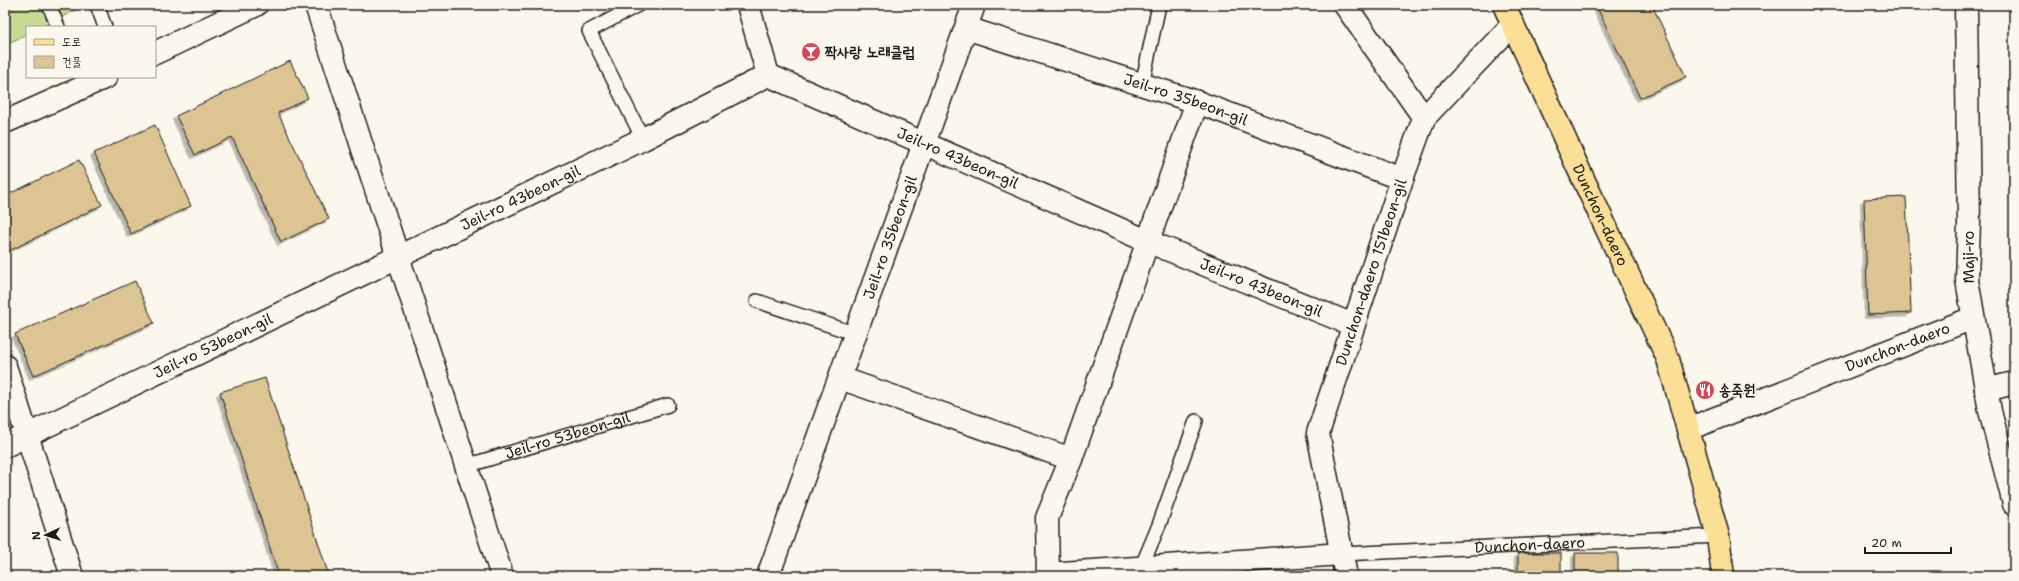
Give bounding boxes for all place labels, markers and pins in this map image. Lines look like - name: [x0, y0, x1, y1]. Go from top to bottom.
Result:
- bar icon: 짝사랑 노래클럽: [800, 41, 822, 63]
- place label: 짝사랑 노래클럽: [824, 42, 915, 62]
- restaurant icon: 송죽원: [1694, 379, 1716, 401]
- place label: 송죽원: [1719, 380, 1755, 400]

